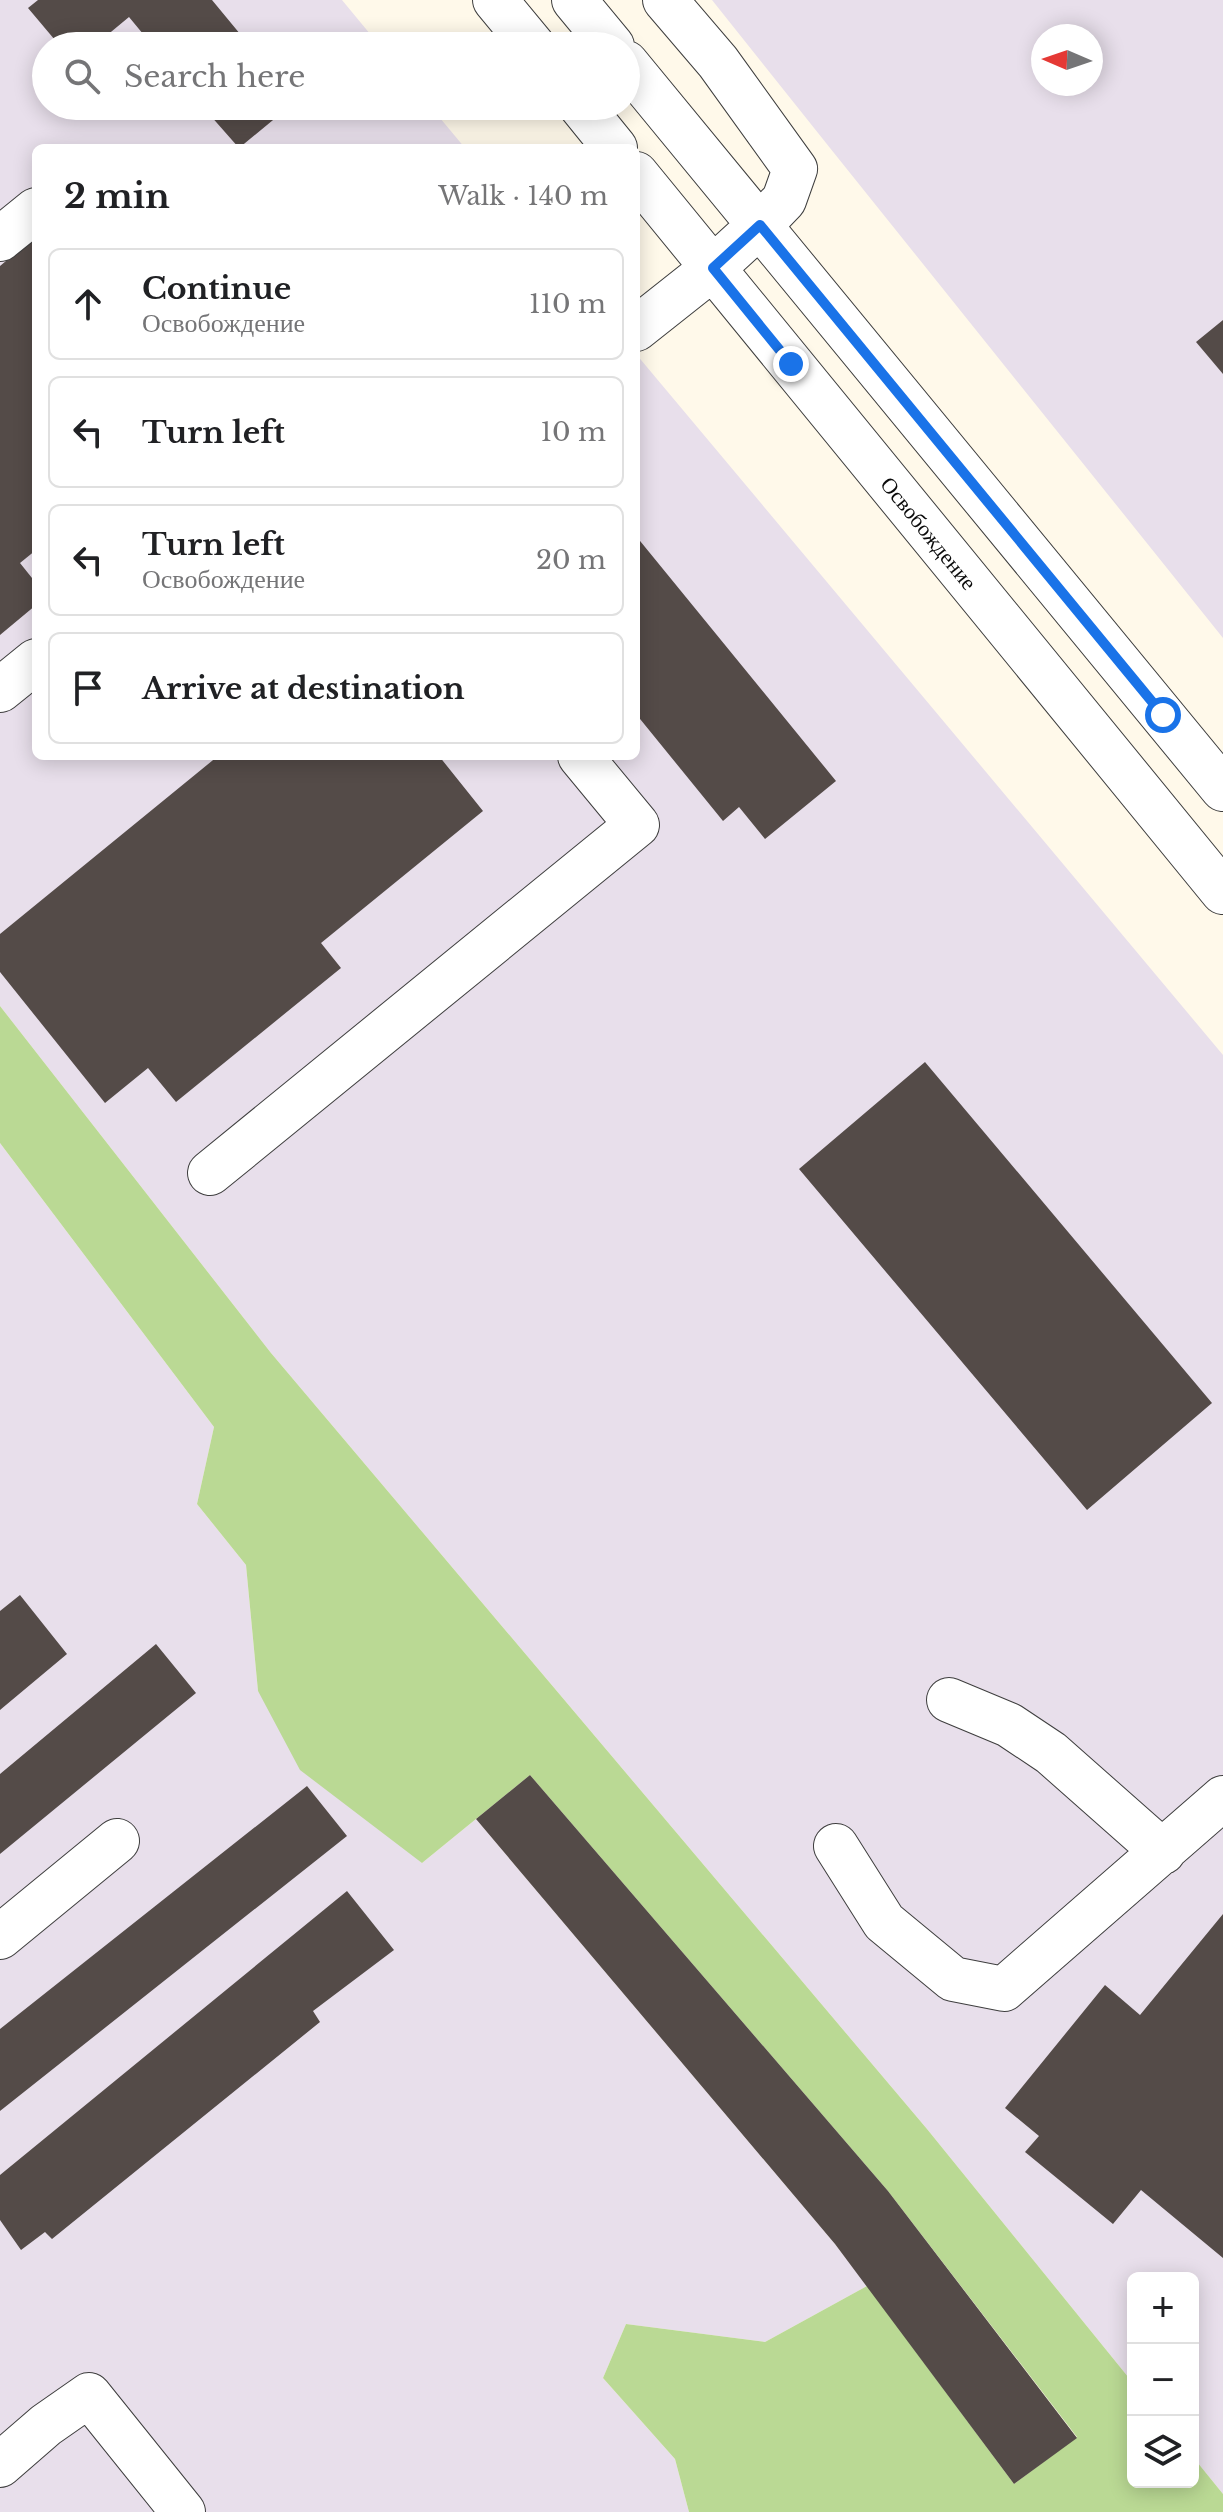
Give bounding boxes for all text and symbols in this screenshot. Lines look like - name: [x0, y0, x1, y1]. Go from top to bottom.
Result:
- north arrow: [1031, 24, 1103, 96]
- search box: [32, 32, 640, 120]
- icon: search: [60, 54, 104, 98]
- text: Search here: [124, 58, 305, 95]
- text: 2 min: [64, 175, 170, 217]
- text: Walk · 140 m: [438, 180, 608, 212]
- text: Continue: [142, 270, 291, 307]
- icon: ahead: [66, 282, 110, 326]
- text: 110 m: [529, 288, 606, 320]
- text: Освобождение: [142, 307, 305, 339]
- route end: [773, 346, 809, 382]
- icon: left: [66, 410, 110, 454]
- text: Turn left: [142, 414, 285, 451]
- text: 10 m: [540, 416, 606, 448]
- street label: Освобождение: [875, 471, 983, 595]
- text: Turn left: [142, 526, 285, 563]
- icon: left: [66, 538, 110, 582]
- text: 20 m: [536, 544, 606, 576]
- text: Освобождение: [142, 563, 305, 595]
- icon: arrive: [66, 666, 110, 710]
- text: Arrive at destination: [142, 670, 465, 707]
- route start: [1145, 697, 1181, 733]
- map controls: [1127, 2272, 1199, 2488]
- button: +: [1127, 2272, 1199, 2344]
- button: −: [1127, 2344, 1199, 2416]
- button: layers: [1127, 2416, 1199, 2488]

